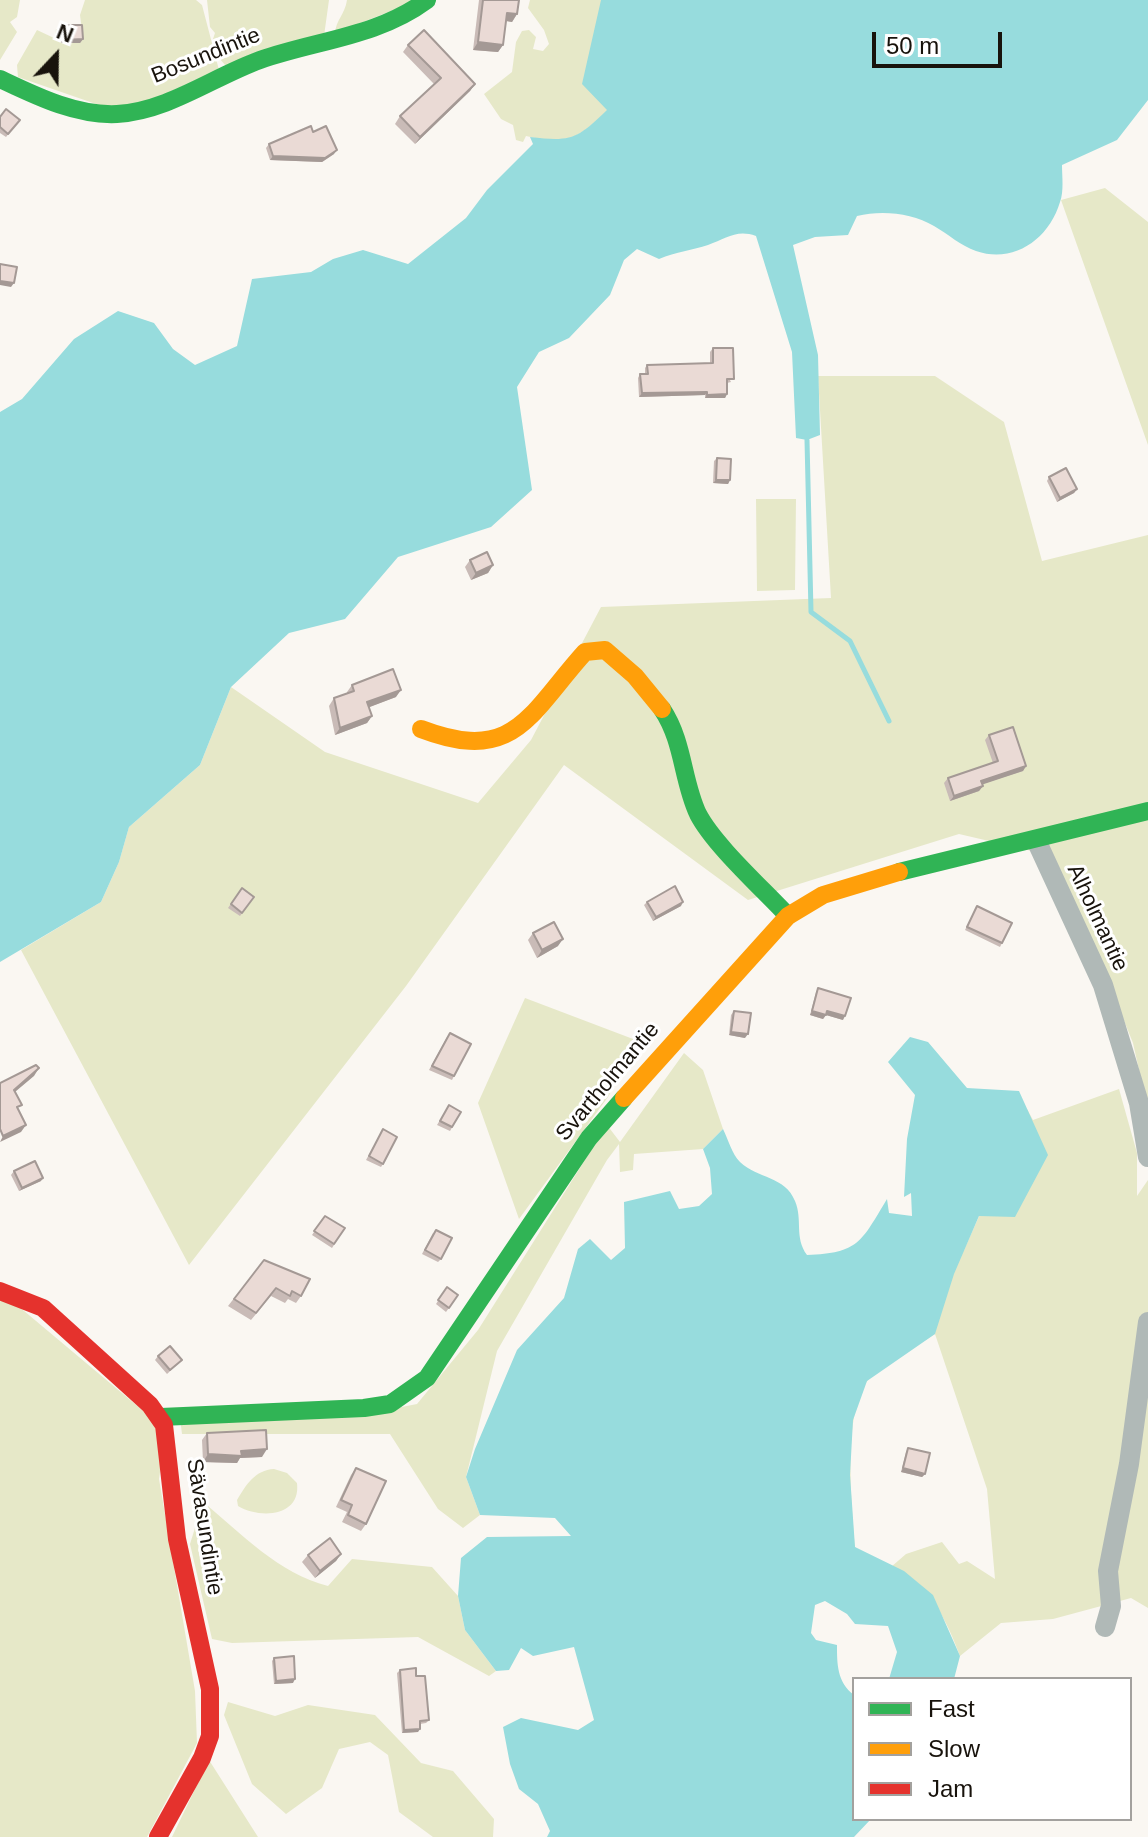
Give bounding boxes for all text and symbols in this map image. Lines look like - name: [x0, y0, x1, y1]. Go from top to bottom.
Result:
- north arrow: [16, 16, 96, 96]
- scale bar: [876, 16, 1006, 66]
- text: N: [53, 19, 77, 48]
- street label: Bosundintie: [148, 22, 264, 90]
- text: 50 m: [886, 32, 939, 59]
- street label: Alholmantie: [1061, 860, 1133, 976]
- street label: Svartholmantie: [551, 1017, 665, 1147]
- street label: Sävasundintie: [180, 1457, 228, 1597]
- legend: [852, 1677, 1132, 1821]
- text: Fast: [928, 1695, 975, 1722]
- text: Slow: [928, 1735, 980, 1762]
- text: Jam: [928, 1775, 973, 1802]

